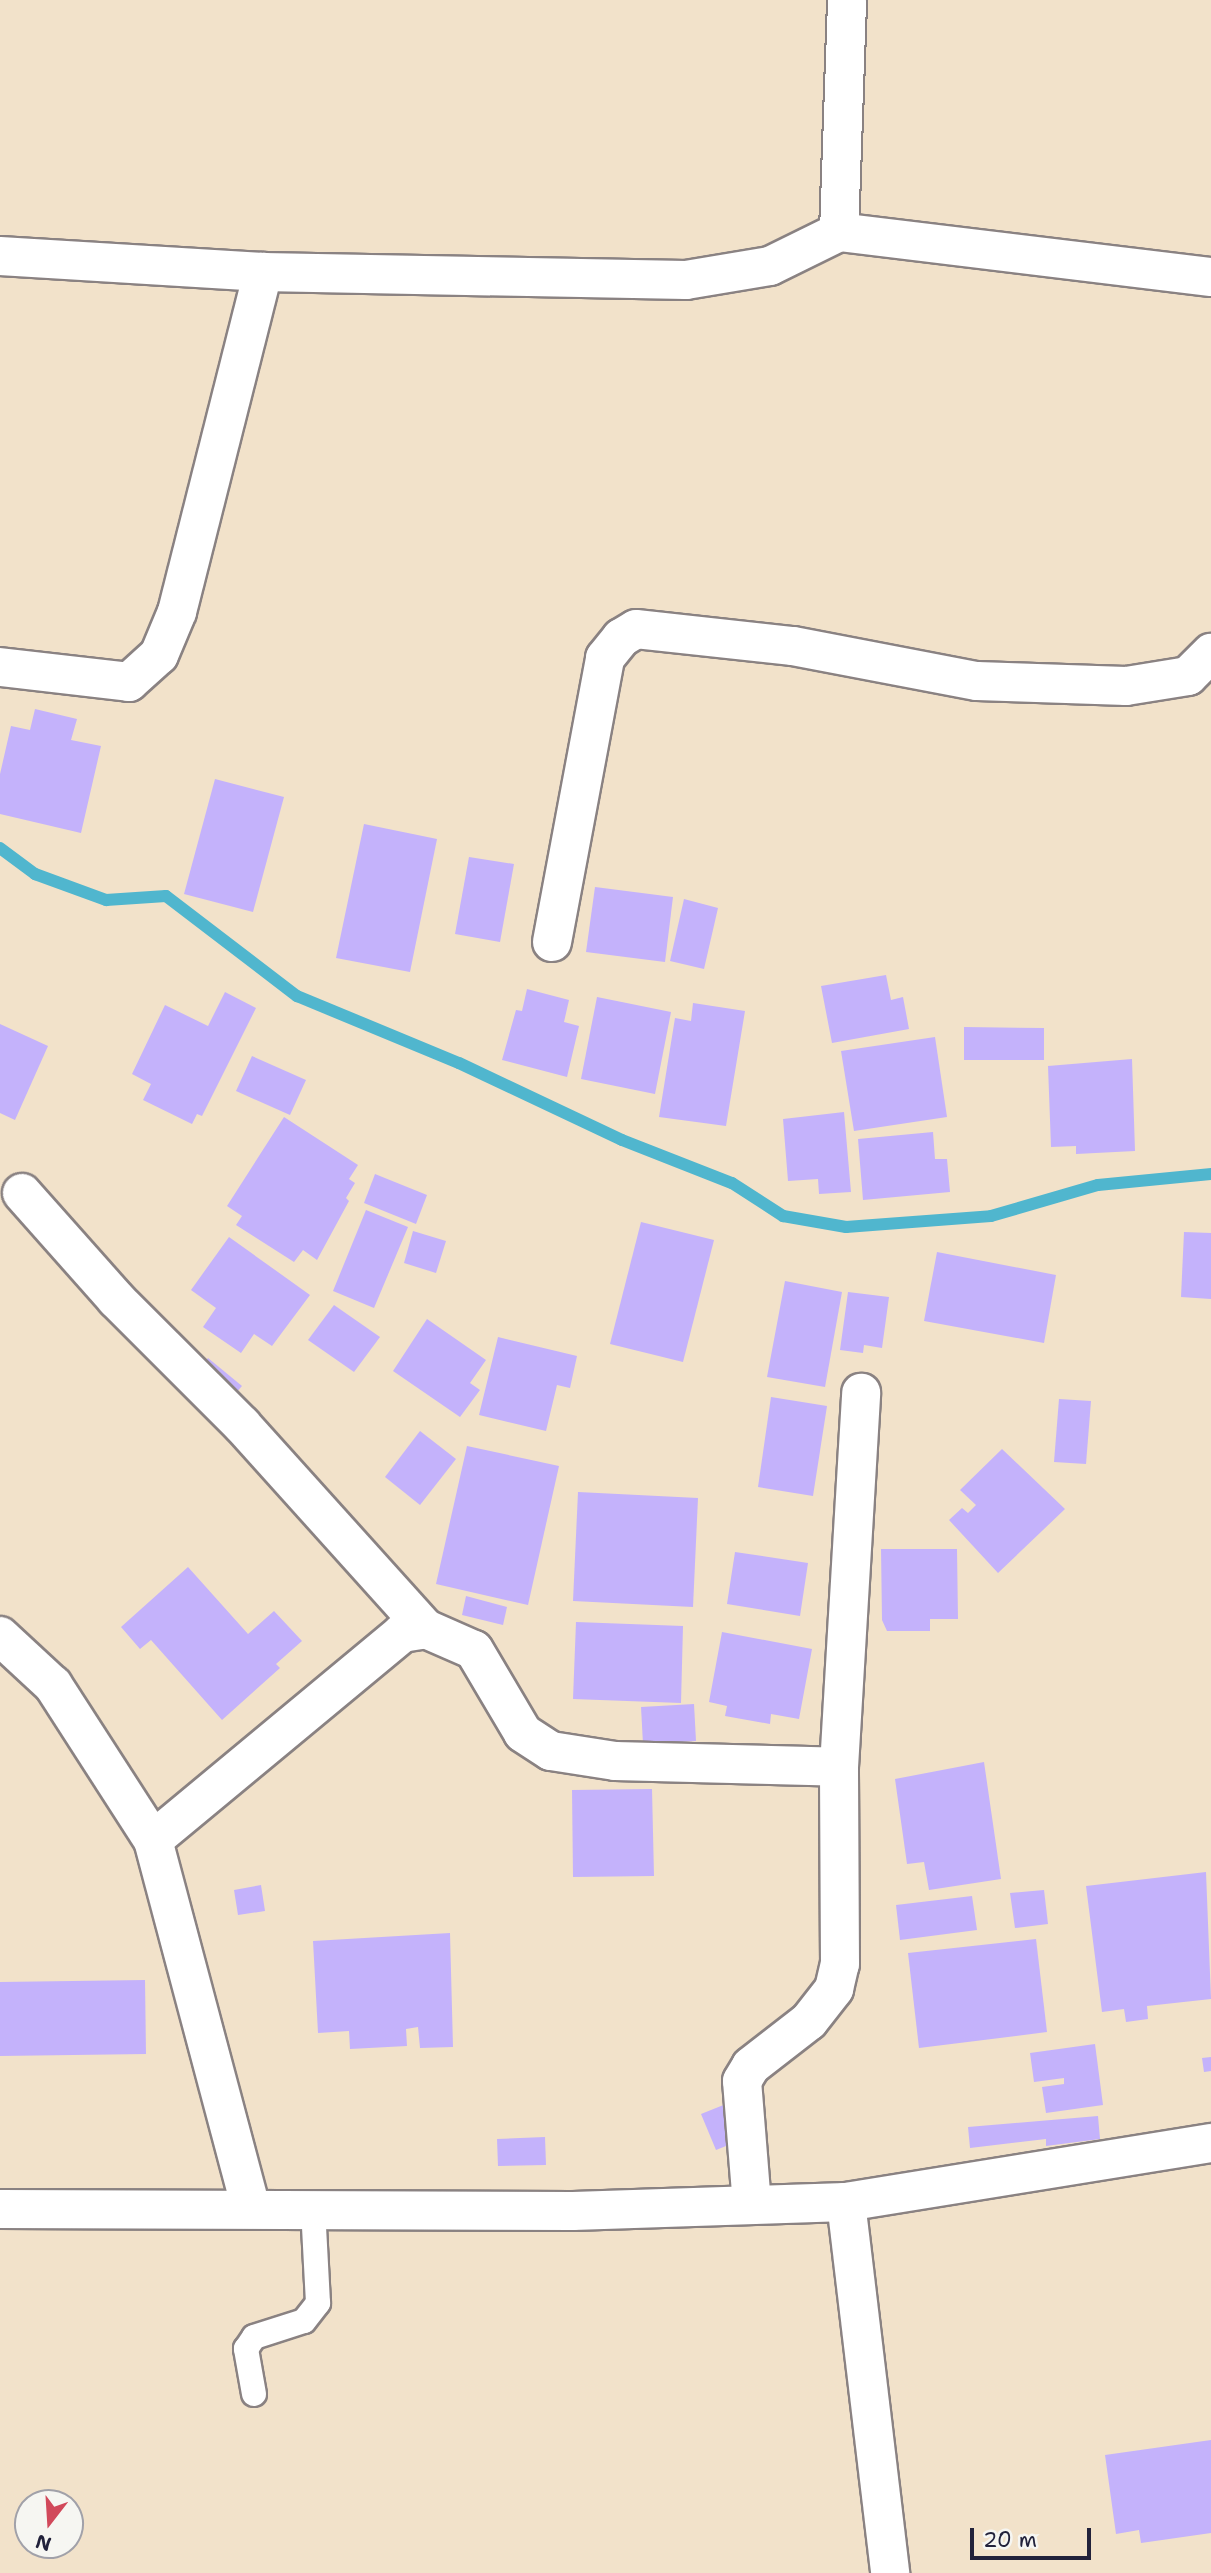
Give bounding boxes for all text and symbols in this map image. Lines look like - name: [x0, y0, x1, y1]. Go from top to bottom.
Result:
- north arrow: [14, 2489, 84, 2559]
- scale bar: [973, 2514, 1094, 2558]
- text: 20 m: [983, 2526, 1037, 2554]
- text: N: [32, 2528, 54, 2557]

